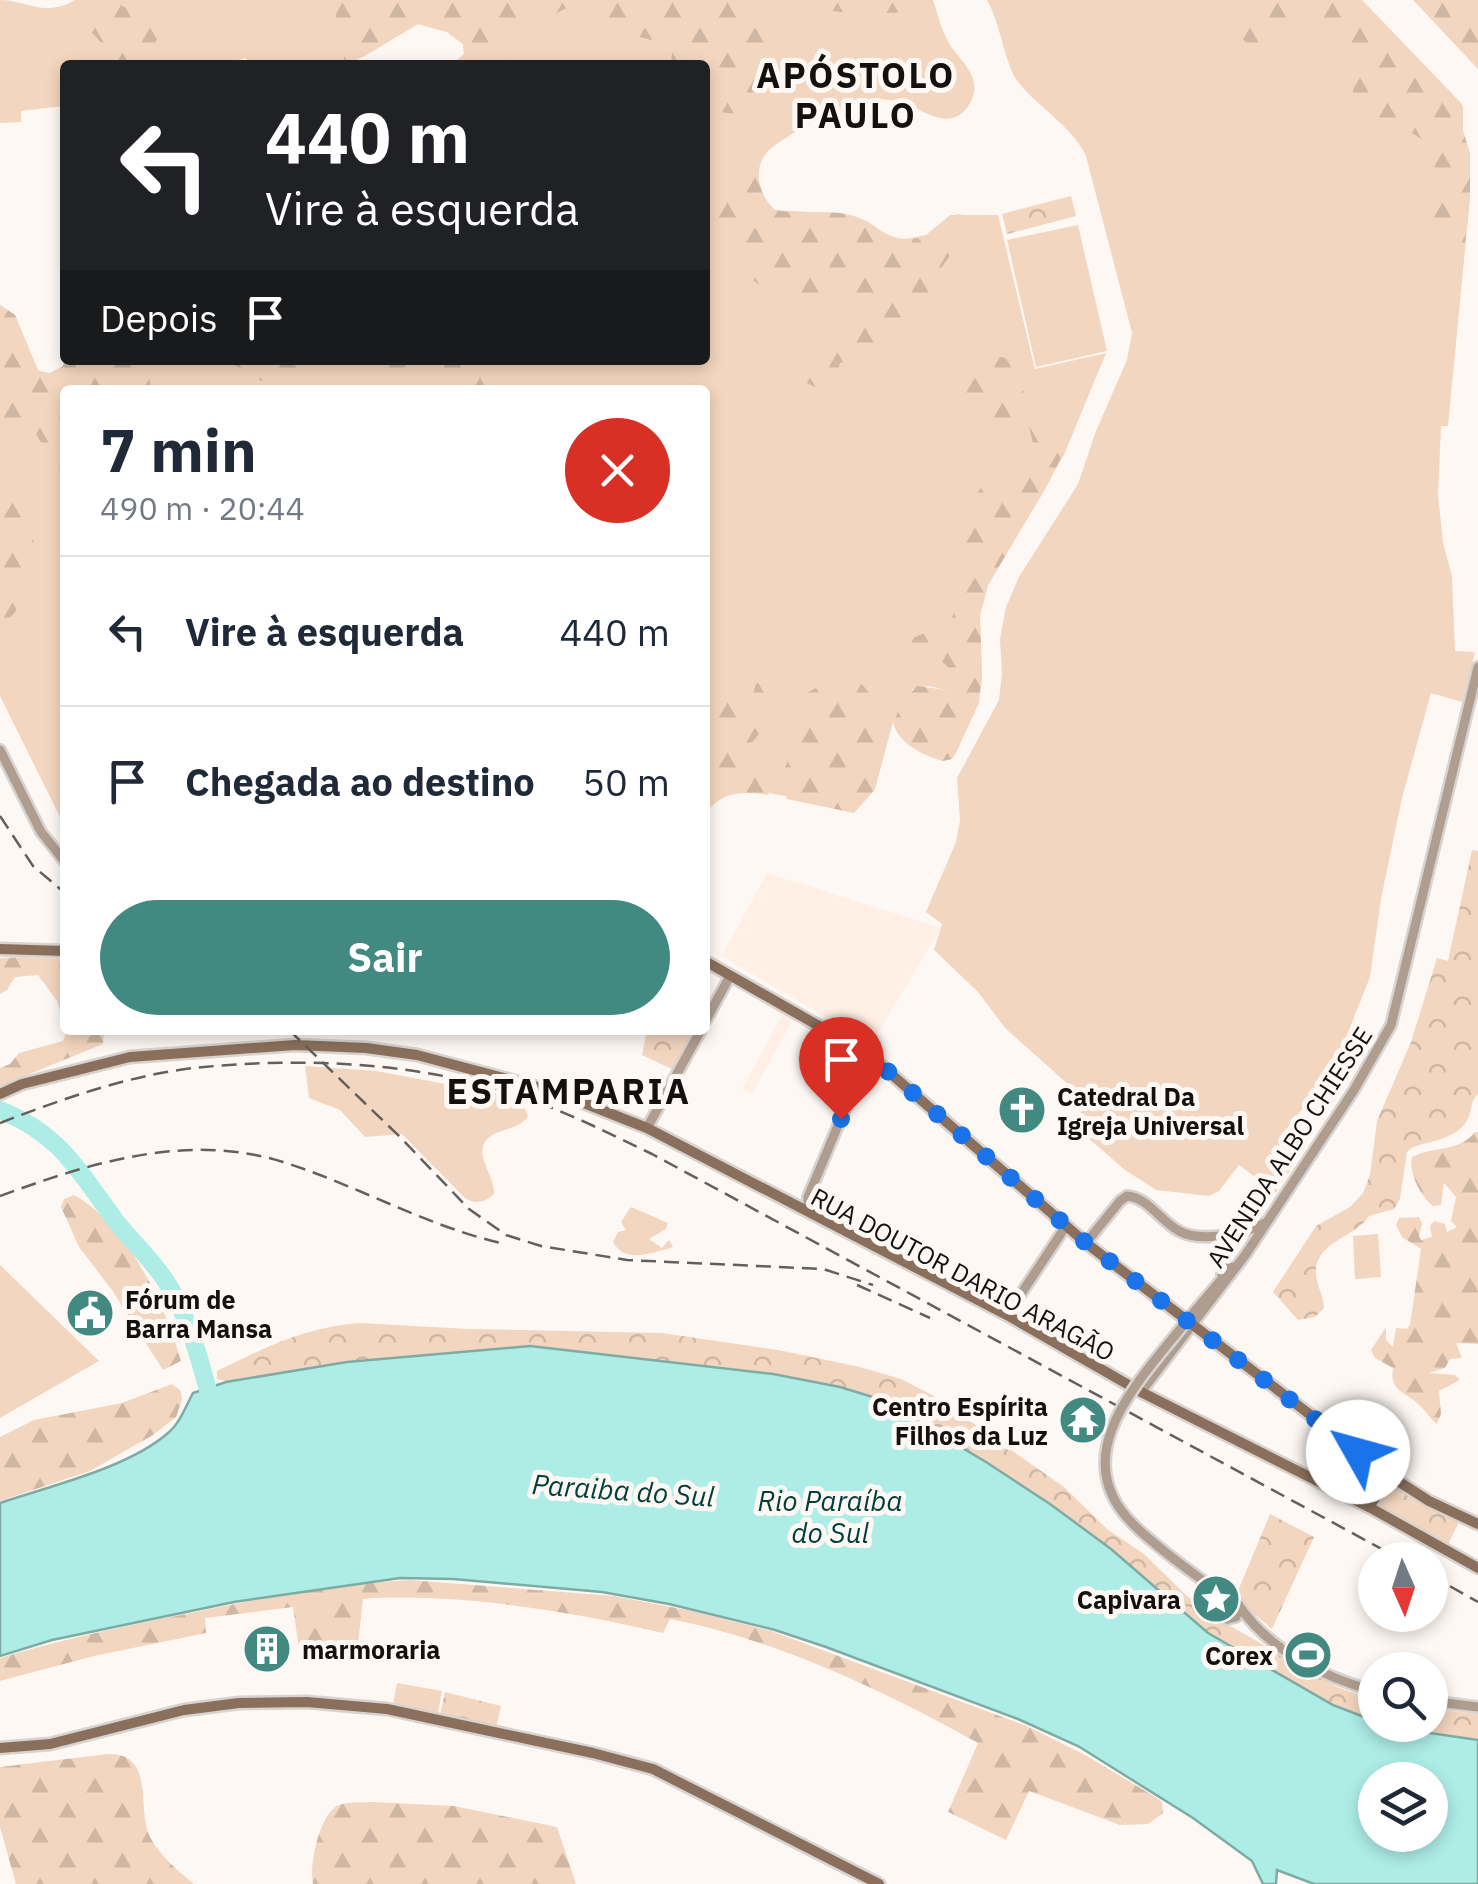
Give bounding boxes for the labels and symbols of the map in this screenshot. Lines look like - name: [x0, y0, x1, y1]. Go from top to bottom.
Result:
- district label: APÓSTOLO PAULO: [756, 52, 956, 138]
- pin: [799, 1017, 884, 1120]
- street label: AVENIDA ALBO CHIESSE: [1199, 1020, 1379, 1274]
- district label: ESTAMPARIA: [446, 1068, 692, 1114]
- place label: Catedral Da Igreja Universal: [1057, 1080, 1245, 1142]
- church icon: Catedral Da Igreja Universal: [996, 1084, 1048, 1136]
- street label: RUA DOUTOR DARIO ARAGÃO: [805, 1180, 1121, 1368]
- place label: Fórum de Barra Mansa: [125, 1283, 272, 1345]
- public building icon: Fórum de Barra Mansa: [64, 1287, 116, 1339]
- place label: Centro Espírita Filhos da Luz: [872, 1390, 1048, 1452]
- temple icon: Centro Espírita Filhos da Luz: [1057, 1394, 1109, 1446]
- position arrow: [1306, 1400, 1410, 1504]
- water label: Paraiba do Sul: [531, 1465, 716, 1515]
- water label: Rio Paraíba do Sul: [757, 1482, 903, 1551]
- north arrow: [1358, 1542, 1448, 1632]
- place icon: Capivara: [1190, 1573, 1242, 1625]
- place label: Capivara: [1077, 1583, 1181, 1616]
- building icon: marmoraria: [241, 1623, 293, 1675]
- sports icon: Corex: [1282, 1629, 1334, 1681]
- place label: marmoraria: [302, 1633, 441, 1666]
- place label: Corex: [1205, 1639, 1273, 1672]

